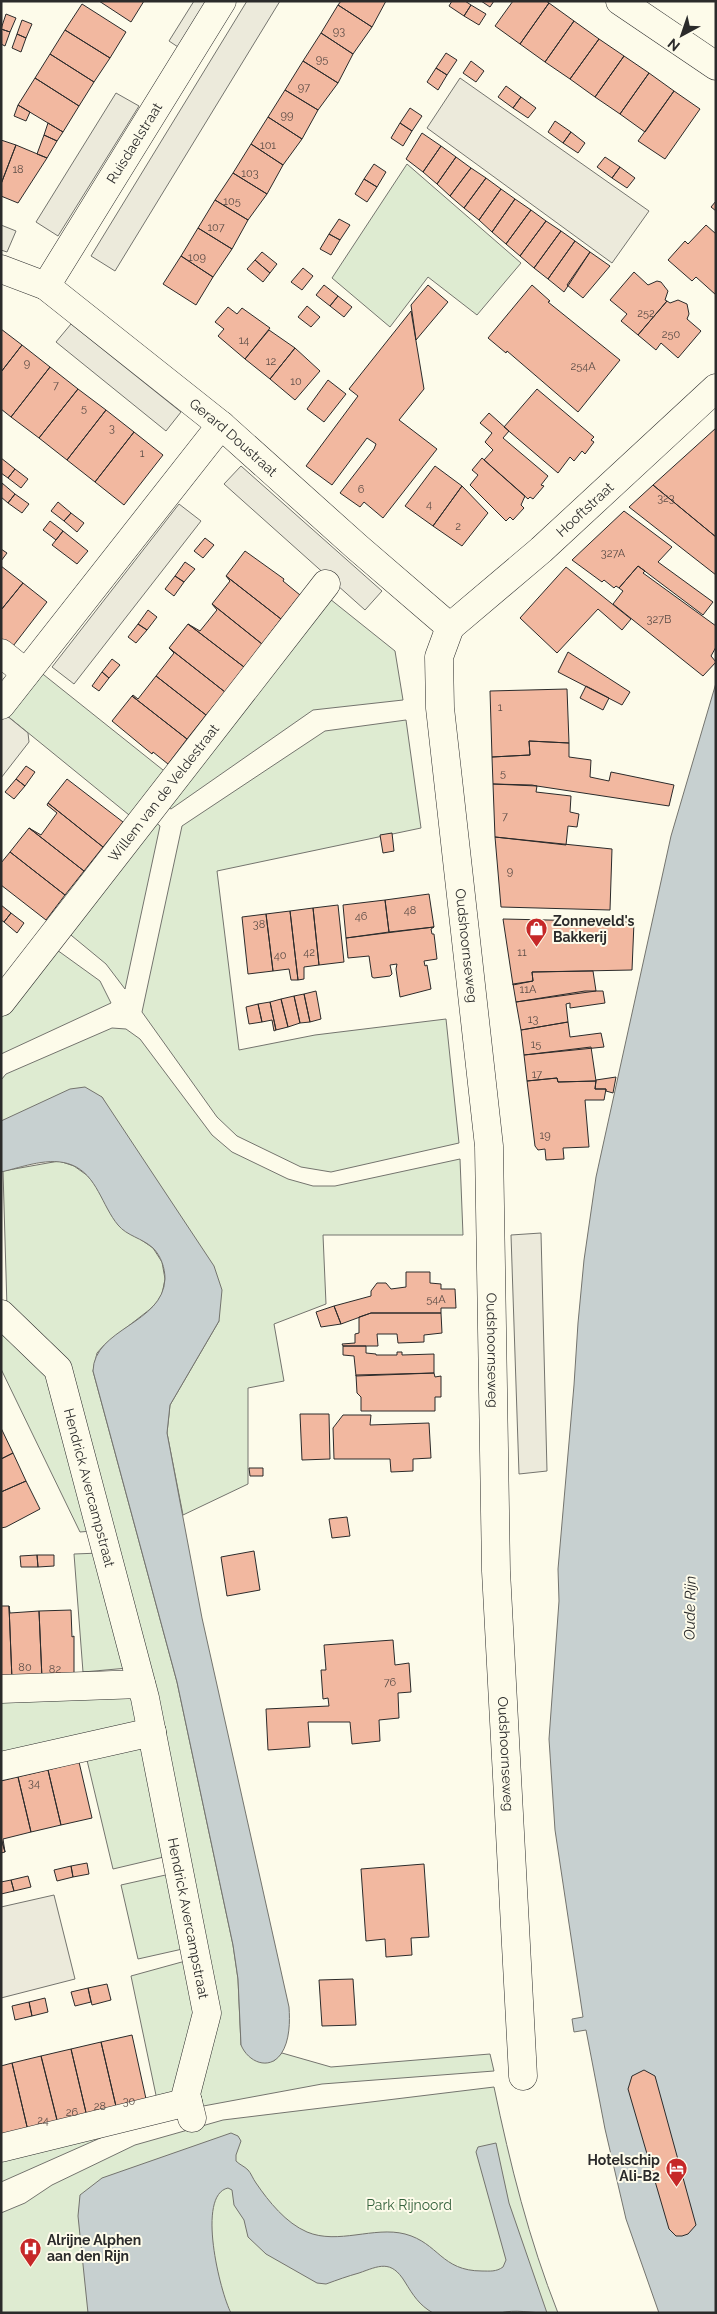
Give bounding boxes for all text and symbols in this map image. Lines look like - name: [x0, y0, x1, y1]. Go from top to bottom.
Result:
- north arrow: [657, 10, 707, 60]
- house number: 93: [333, 25, 345, 38]
- text: N: [664, 35, 683, 55]
- house number: 95: [316, 53, 328, 66]
- house number: 97: [298, 81, 310, 94]
- street label: Ruisdaelstraat: [103, 100, 165, 186]
- house number: 99: [281, 109, 293, 122]
- house number: 101: [260, 139, 276, 152]
- house number: 18: [12, 163, 24, 176]
- house number: 103: [241, 167, 259, 180]
- house number: 105: [223, 195, 241, 208]
- house number: 107: [207, 221, 225, 234]
- house number: 109: [188, 251, 206, 264]
- house number: 252: [637, 307, 655, 320]
- house number: 250: [662, 328, 680, 341]
- house number: 14: [239, 334, 249, 347]
- house number: 12: [266, 355, 276, 368]
- house number: 9: [24, 357, 30, 370]
- house number: 254A: [570, 360, 596, 373]
- house number: 10: [290, 375, 302, 388]
- house number: 7: [53, 379, 59, 392]
- street label: Gerard Doustraat: [186, 395, 281, 480]
- house number: 5: [81, 402, 87, 415]
- house number: 3: [109, 422, 115, 435]
- house number: 1: [140, 447, 145, 460]
- street label: Hooftstraat: [553, 479, 617, 540]
- house number: 6: [358, 483, 365, 496]
- house number: 323: [657, 492, 675, 505]
- house number: 4: [426, 498, 432, 511]
- house number: 2: [455, 520, 461, 533]
- house number: 327A: [601, 547, 626, 560]
- house number: 327B: [647, 613, 671, 626]
- house number: 1: [498, 701, 503, 714]
- street label: Willem van de Veldestraat: [105, 720, 222, 865]
- house number: 5: [500, 767, 506, 780]
- house number: 7: [502, 810, 508, 823]
- house number: 9: [507, 865, 513, 878]
- street label: Oudshoornseweg: [452, 887, 481, 1004]
- house number: 48: [404, 904, 416, 917]
- house number: 46: [355, 910, 368, 923]
- place label: Zonneveld's Bakkerij: [553, 913, 635, 945]
- shop icon: Zonneveld's Bakkerij: [525, 917, 549, 948]
- house number: 38: [253, 918, 265, 931]
- house number: 42: [303, 946, 315, 959]
- house number: 11: [517, 946, 527, 959]
- house number: 40: [274, 949, 287, 962]
- house number: 11A: [520, 983, 537, 996]
- house number: 13: [528, 1013, 538, 1026]
- house number: 15: [531, 1038, 541, 1051]
- house number: 17: [532, 1068, 542, 1081]
- house number: 19: [539, 1129, 551, 1142]
- house number: 54A: [426, 1293, 446, 1306]
- street label: Oudshoornseweg: [483, 1293, 501, 1408]
- street label: Hendrick Avercampstraat: [61, 1406, 118, 1569]
- water label: Oude Rijn: [680, 1576, 700, 1640]
- house number: 80: [18, 1661, 32, 1674]
- house number: 82: [49, 1663, 61, 1676]
- house number: 76: [384, 1676, 397, 1689]
- street label: Oudshoornseweg: [495, 1696, 517, 1812]
- house number: 34: [28, 1777, 40, 1790]
- street label: Hendrick Avercampstraat: [165, 1836, 212, 2000]
- house number: 30: [123, 2095, 136, 2108]
- house number: 28: [94, 2100, 106, 2113]
- house number: 26: [66, 2106, 79, 2119]
- house number: 24: [37, 2114, 49, 2127]
- place label: Hotelschip Ali-B2: [588, 2152, 660, 2184]
- hotel icon: Hotelschip Ali-B2: [664, 2156, 688, 2187]
- park label: Park Rijnoord: [366, 2197, 452, 2213]
- place label: Alrijne Alphen aan den Rijn: [47, 2232, 141, 2264]
- hospital icon: Alrijne Alphen aan den Rijn: [19, 2236, 43, 2267]

